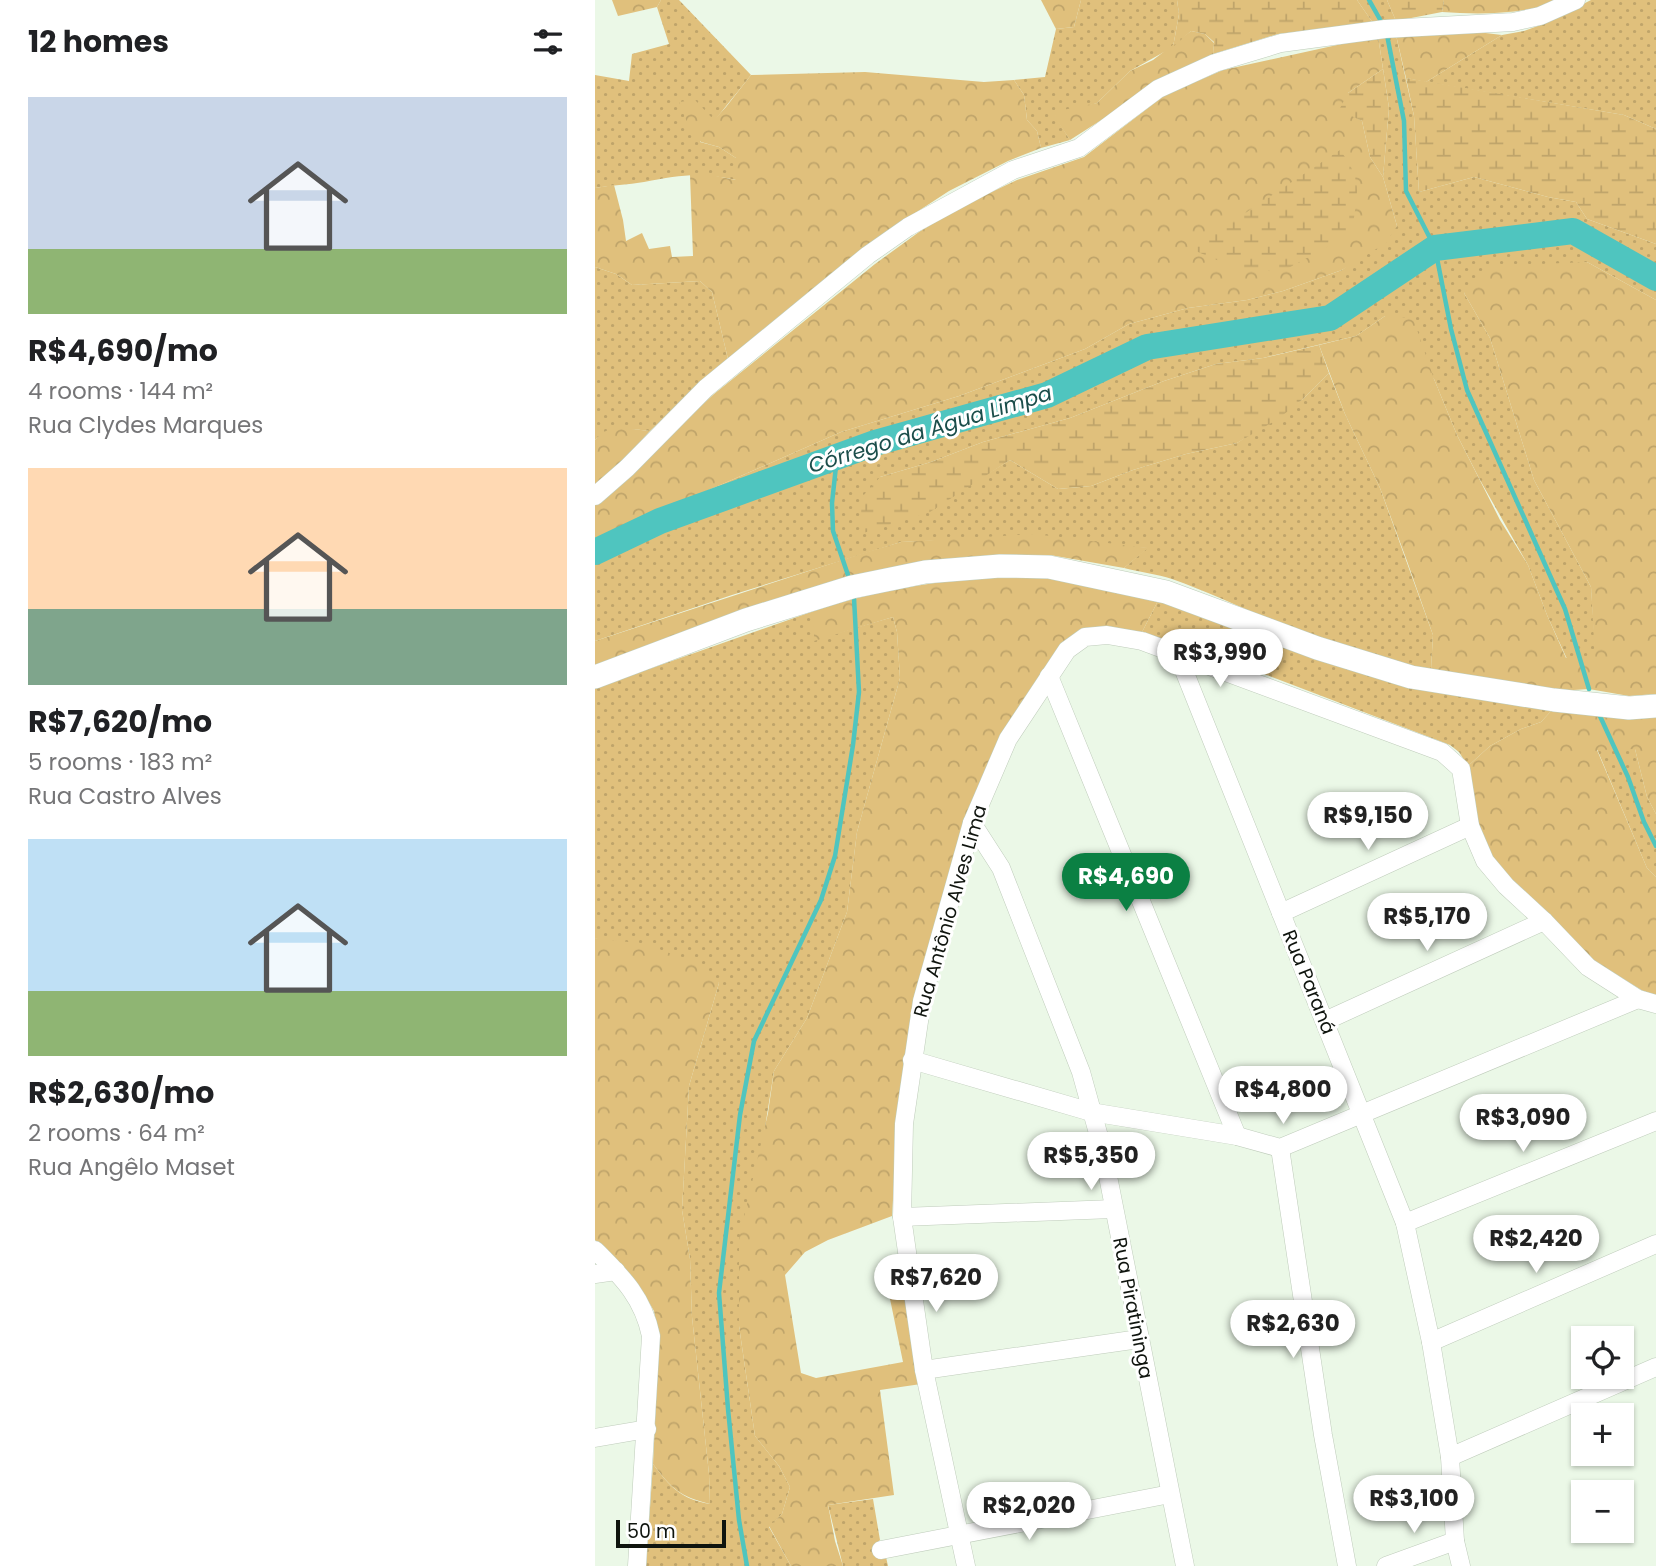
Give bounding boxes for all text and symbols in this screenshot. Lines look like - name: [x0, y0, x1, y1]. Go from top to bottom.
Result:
- text: 12 homes: [28, 20, 169, 63]
- icon: filters: [529, 23, 567, 61]
- icon: home: [235, 143, 361, 269]
- text: R$4,690/mo: [28, 329, 218, 372]
- text: 4 rooms · 144 m²: [28, 375, 213, 407]
- water label: Córrego da Água Limpa: [805, 378, 1055, 480]
- text: Rua Clydes Marques: [28, 409, 263, 441]
- icon: home: [235, 514, 361, 640]
- pin: R$3,990: [1155, 630, 1285, 689]
- text: R$3,990: [1173, 636, 1267, 668]
- text: R$7,620/mo: [28, 700, 212, 743]
- text: 5 rooms · 183 m²: [28, 746, 212, 778]
- text: Rua Castro Alves: [28, 780, 222, 812]
- pin: R$9,150: [1303, 792, 1433, 852]
- text: R$9,150: [1323, 799, 1413, 831]
- street label: Rua Antônio Alves Lima: [907, 802, 993, 1020]
- pin: R$4,690: [1061, 853, 1191, 913]
- text: R$4,690: [1078, 860, 1174, 892]
- icon: home: [235, 885, 361, 1011]
- pin: R$5,170: [1362, 894, 1492, 953]
- text: R$5,170: [1383, 900, 1471, 932]
- street label: Rua Paraná: [1276, 926, 1342, 1038]
- pin: R$4,800: [1218, 1066, 1348, 1126]
- text: R$2,630/mo: [28, 1071, 214, 1114]
- text: R$4,800: [1234, 1073, 1332, 1105]
- pin: R$3,090: [1458, 1094, 1588, 1154]
- text: R$3,090: [1476, 1101, 1570, 1133]
- text: 2 rooms · 64 m²: [28, 1117, 205, 1149]
- pin: R$5,350: [1026, 1132, 1156, 1192]
- text: R$5,350: [1043, 1139, 1139, 1171]
- text: Rua Angêlo Maset: [28, 1151, 235, 1183]
- pin: R$2,420: [1471, 1216, 1601, 1275]
- text: R$2,420: [1489, 1222, 1583, 1254]
- street label: Rua Piratininga: [1106, 1235, 1160, 1381]
- pin: R$7,620: [871, 1254, 1001, 1314]
- text: R$7,620: [890, 1261, 982, 1293]
- pin: R$2,630: [1228, 1300, 1358, 1360]
- text: R$2,630: [1246, 1307, 1340, 1339]
- map controls: [1571, 1326, 1634, 1543]
- button: locate: [1571, 1326, 1634, 1389]
- button: +: [1571, 1403, 1634, 1466]
- pin: R$3,100: [1349, 1476, 1479, 1535]
- button: −: [1571, 1480, 1634, 1543]
- pin: R$2,020: [964, 1482, 1094, 1542]
- text: R$3,100: [1369, 1482, 1459, 1514]
- text: R$2,020: [983, 1489, 1076, 1521]
- scale bar: [616, 1517, 726, 1549]
- text: 50 m: [627, 1518, 676, 1545]

